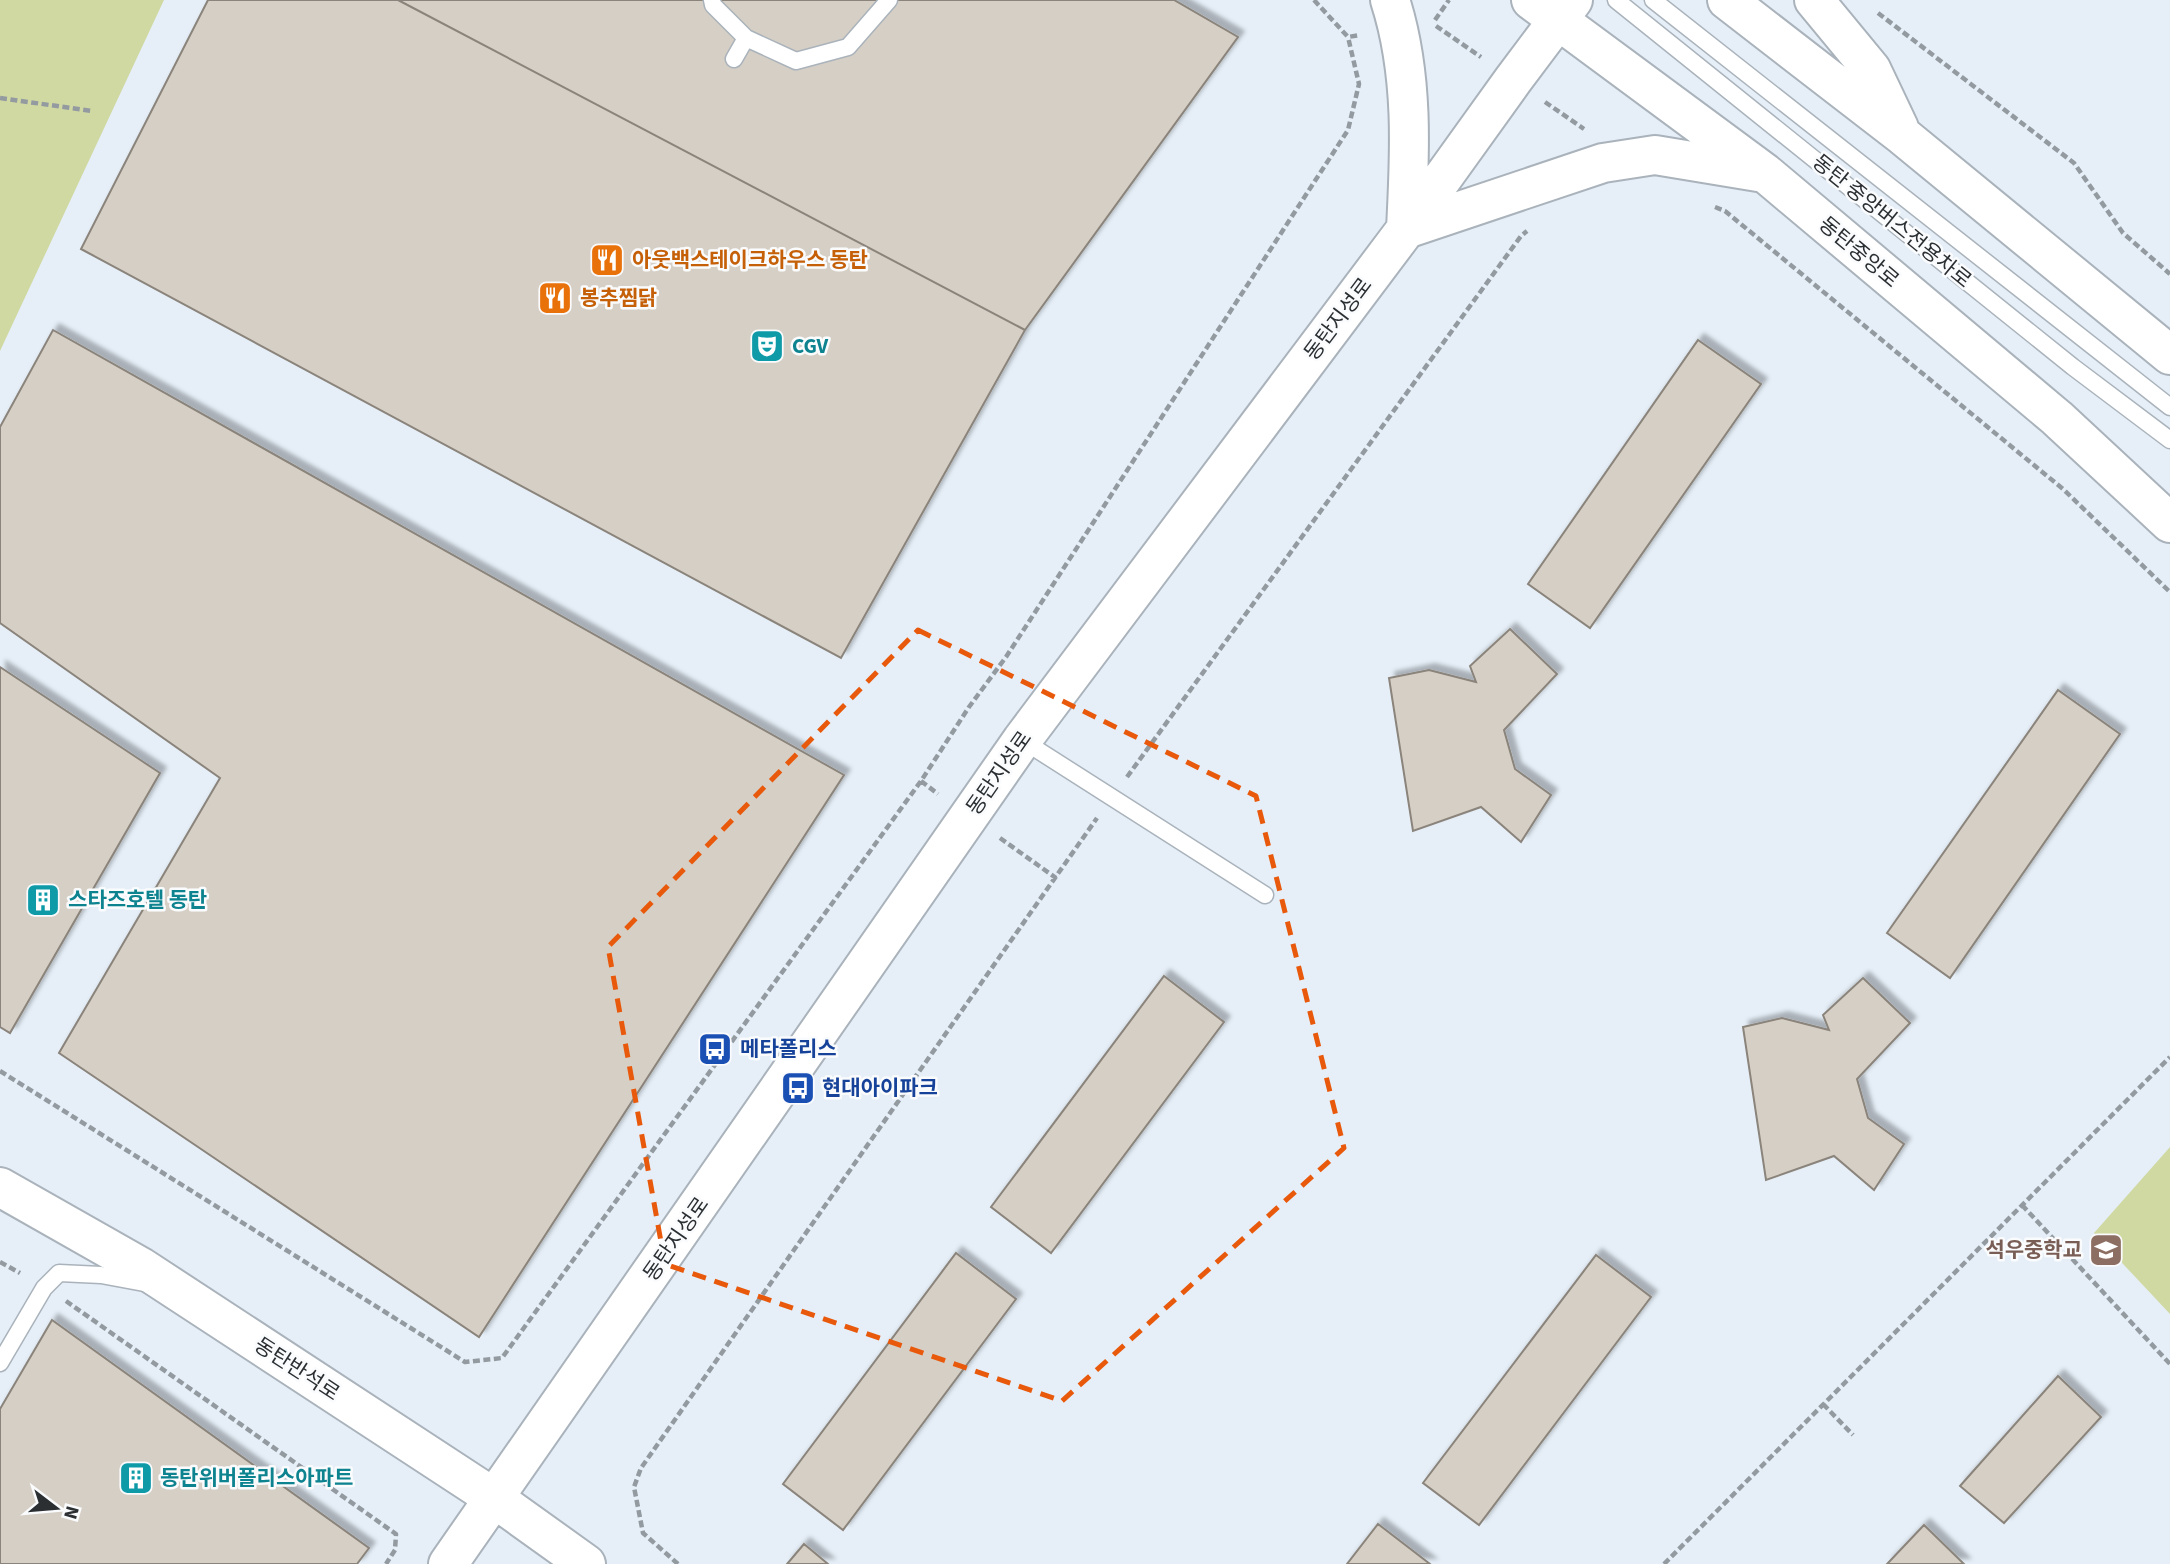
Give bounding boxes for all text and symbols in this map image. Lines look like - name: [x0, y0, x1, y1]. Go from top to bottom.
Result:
- street label: 동탄 중앙버스전용차로: [1806, 147, 1978, 295]
- street label: 동탄중앙로: [1812, 209, 1906, 295]
- restaurant icon: 아웃백스테이크하우스 동탄: [588, 241, 626, 279]
- place label: 아웃백스테이크하우스 동탄: [632, 245, 868, 275]
- street label: 동탄지성로: [1297, 271, 1379, 367]
- restaurant icon: 봉추찜닭: [536, 279, 574, 317]
- place label: 봉추찜닭: [580, 283, 657, 313]
- theatre icon: CGV: [748, 327, 786, 365]
- place label: CGV: [792, 331, 828, 361]
- street label: 동탄지성로: [959, 725, 1039, 821]
- building icon: 스타즈호텔 동탄: [24, 881, 62, 919]
- place label: 스타즈호텔 동탄: [68, 885, 207, 915]
- bus stop icon: 메타폴리스: [696, 1030, 734, 1068]
- place label: 메타폴리스: [740, 1034, 837, 1064]
- bus stop icon: 현대아이파크: [779, 1069, 817, 1107]
- place label: 현대아이파크: [822, 1073, 938, 1103]
- street label: 동탄지성로: [636, 1191, 716, 1287]
- school or university icon: 석우중학교: [2087, 1231, 2125, 1269]
- place label: 석우중학교: [1985, 1235, 2082, 1265]
- street label: 동탄반석로: [248, 1330, 346, 1408]
- building icon: 동탄위버폴리스아파트: [117, 1459, 155, 1497]
- place label: 동탄위버폴리스아파트: [160, 1463, 353, 1493]
- north arrow: [21, 1473, 91, 1543]
- text: N: [56, 1502, 86, 1522]

